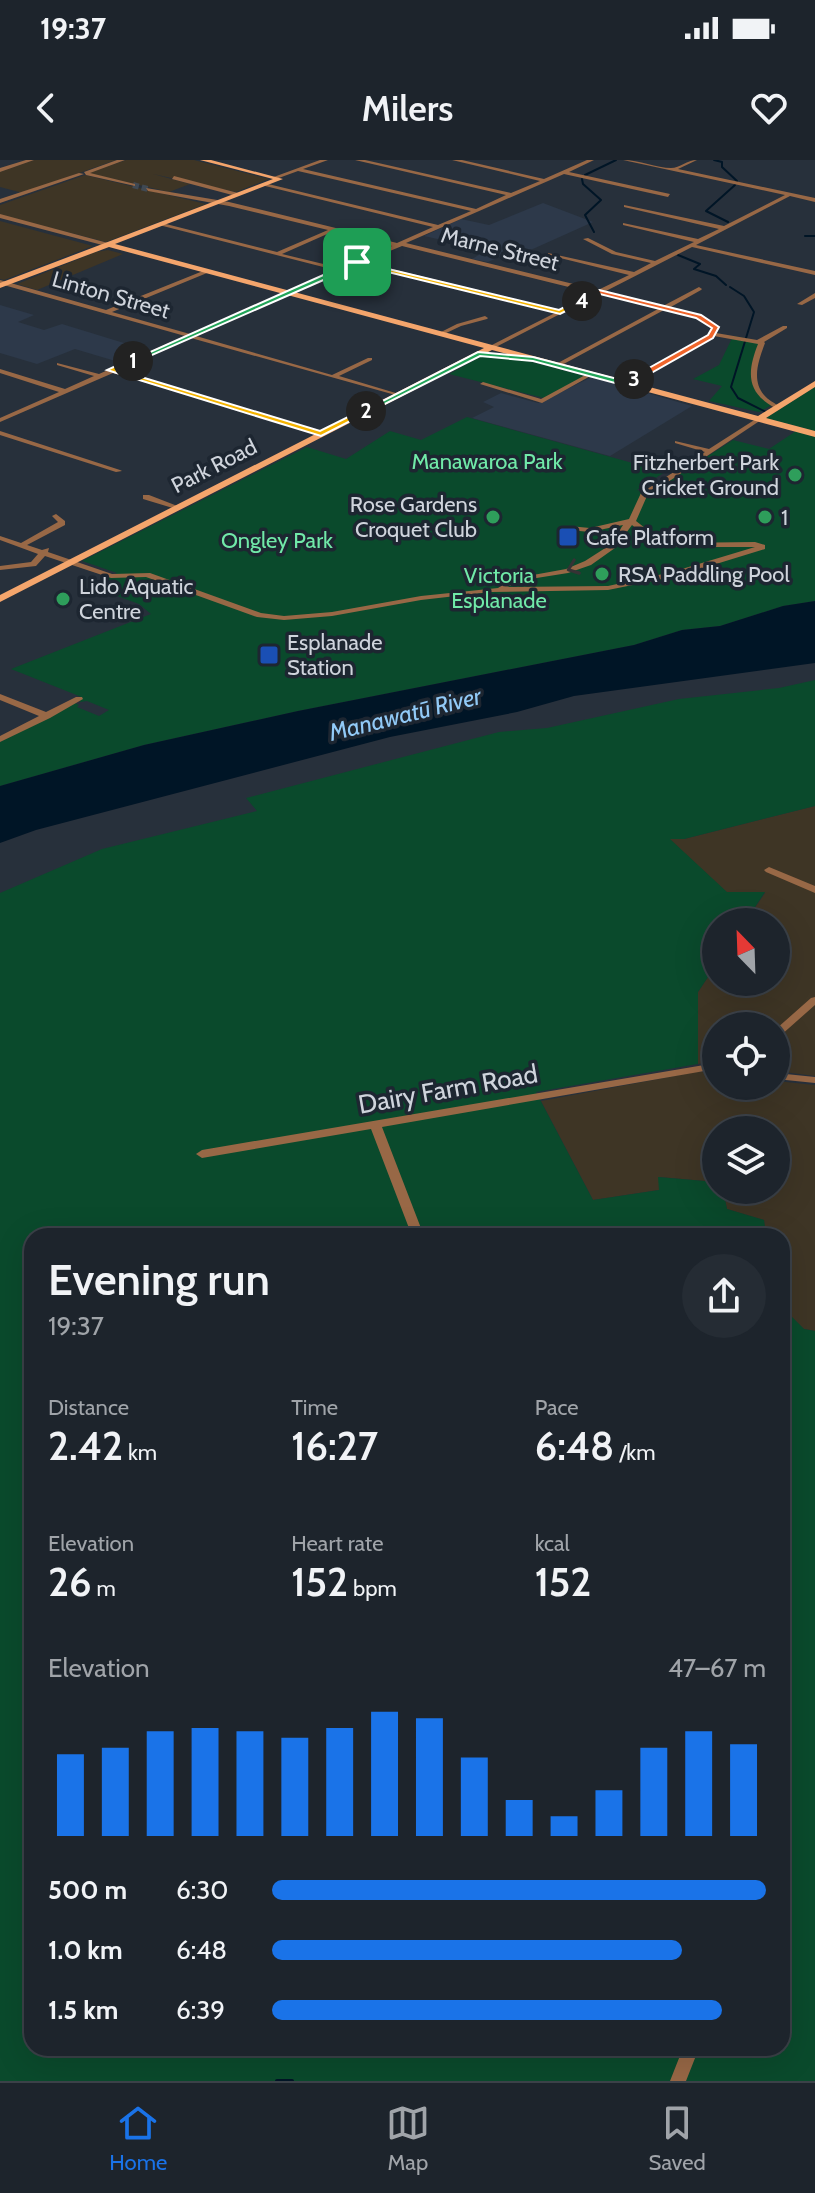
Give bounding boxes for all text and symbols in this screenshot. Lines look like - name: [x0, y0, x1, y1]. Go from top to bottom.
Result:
- text: 19:37: [40, 10, 106, 47]
- icon: back: [24, 86, 68, 130]
- text: Milers: [362, 86, 453, 130]
- icon: heart: [747, 86, 791, 130]
- street label: Marne Street: [438, 221, 562, 277]
- pin: [323, 228, 391, 296]
- icon: arrive: [335, 240, 379, 284]
- street label: Linton Street: [49, 265, 173, 325]
- pin: 4: [562, 281, 602, 321]
- text: 4: [575, 287, 589, 314]
- pin: 1: [113, 341, 153, 381]
- text: 1: [129, 347, 137, 374]
- pin: 3: [614, 359, 654, 399]
- text: 3: [628, 365, 640, 392]
- pin: 2: [346, 391, 386, 431]
- text: 2: [360, 397, 372, 424]
- street label: Park Road: [167, 433, 261, 499]
- park label: Manawaroa Park: [411, 448, 563, 475]
- place label: Fitzherbert Park Cricket Ground: [633, 449, 779, 501]
- marker: Fitzherbert Park Cricket Ground: [786, 466, 804, 484]
- place label: Rose Gardens Croquet Club: [350, 491, 477, 543]
- place label: 1: [781, 504, 788, 531]
- marker: Rose Gardens Croquet Club: [484, 508, 502, 526]
- marker: 1: [756, 508, 774, 526]
- place label: Cafe Platform: [586, 524, 714, 551]
- marker: Cafe Platform: [557, 526, 579, 548]
- park label: Ongley Park: [221, 527, 333, 554]
- one-way arrow: [567, 558, 581, 575]
- place label: RSA Paddling Pool: [618, 561, 790, 588]
- park label: Victoria Esplanade: [451, 562, 547, 614]
- marker: RSA Paddling Pool: [593, 565, 611, 583]
- place label: Lido Aquatic Centre: [79, 573, 193, 625]
- marker: Lido Aquatic Centre: [54, 590, 72, 608]
- place label: Esplanade Station: [287, 629, 383, 681]
- marker: Esplanade Station: [258, 644, 280, 666]
- water label: Manawatū River: [325, 681, 486, 747]
- north arrow: [702, 908, 790, 996]
- map controls: [702, 908, 790, 1204]
- button: locate: [702, 1012, 790, 1100]
- street label: Dairy Farm Road: [356, 1057, 540, 1121]
- button: layers: [702, 1116, 790, 1204]
- text: Evening run: [48, 1253, 270, 1306]
- button: share: [682, 1254, 766, 1338]
- text: 19:37: [48, 1310, 104, 1342]
- text: Distance: [48, 1394, 129, 1421]
- text: Time: [291, 1394, 338, 1421]
- text: Pace: [535, 1394, 579, 1421]
- text: 2.42: [48, 1421, 123, 1470]
- text: 16:27: [291, 1421, 378, 1470]
- text: 6:48: [535, 1421, 614, 1470]
- text: km: [123, 1439, 157, 1466]
- text: /km: [614, 1439, 656, 1466]
- text: Elevation: [48, 1530, 134, 1557]
- text: Heart rate: [291, 1530, 383, 1557]
- text: kcal: [535, 1530, 570, 1557]
- text: 26: [48, 1557, 92, 1606]
- text: 152: [291, 1557, 348, 1606]
- text: 152: [535, 1557, 591, 1606]
- text: m: [92, 1575, 116, 1602]
- text: bpm: [348, 1575, 397, 1602]
- text: Elevation: [48, 1652, 150, 1684]
- text: 47–67 m: [668, 1652, 766, 1684]
- text: 500 m: [48, 1874, 127, 1906]
- text: 6:30: [176, 1874, 228, 1906]
- text: 1.0 km: [48, 1934, 123, 1966]
- text: 6:48: [176, 1934, 227, 1966]
- text: 1.5 km: [48, 1994, 118, 2026]
- text: 6:39: [176, 1994, 225, 2026]
- tab: Home: [109, 2101, 167, 2176]
- tab: Map: [386, 2101, 430, 2176]
- tab: Saved: [649, 2101, 706, 2176]

